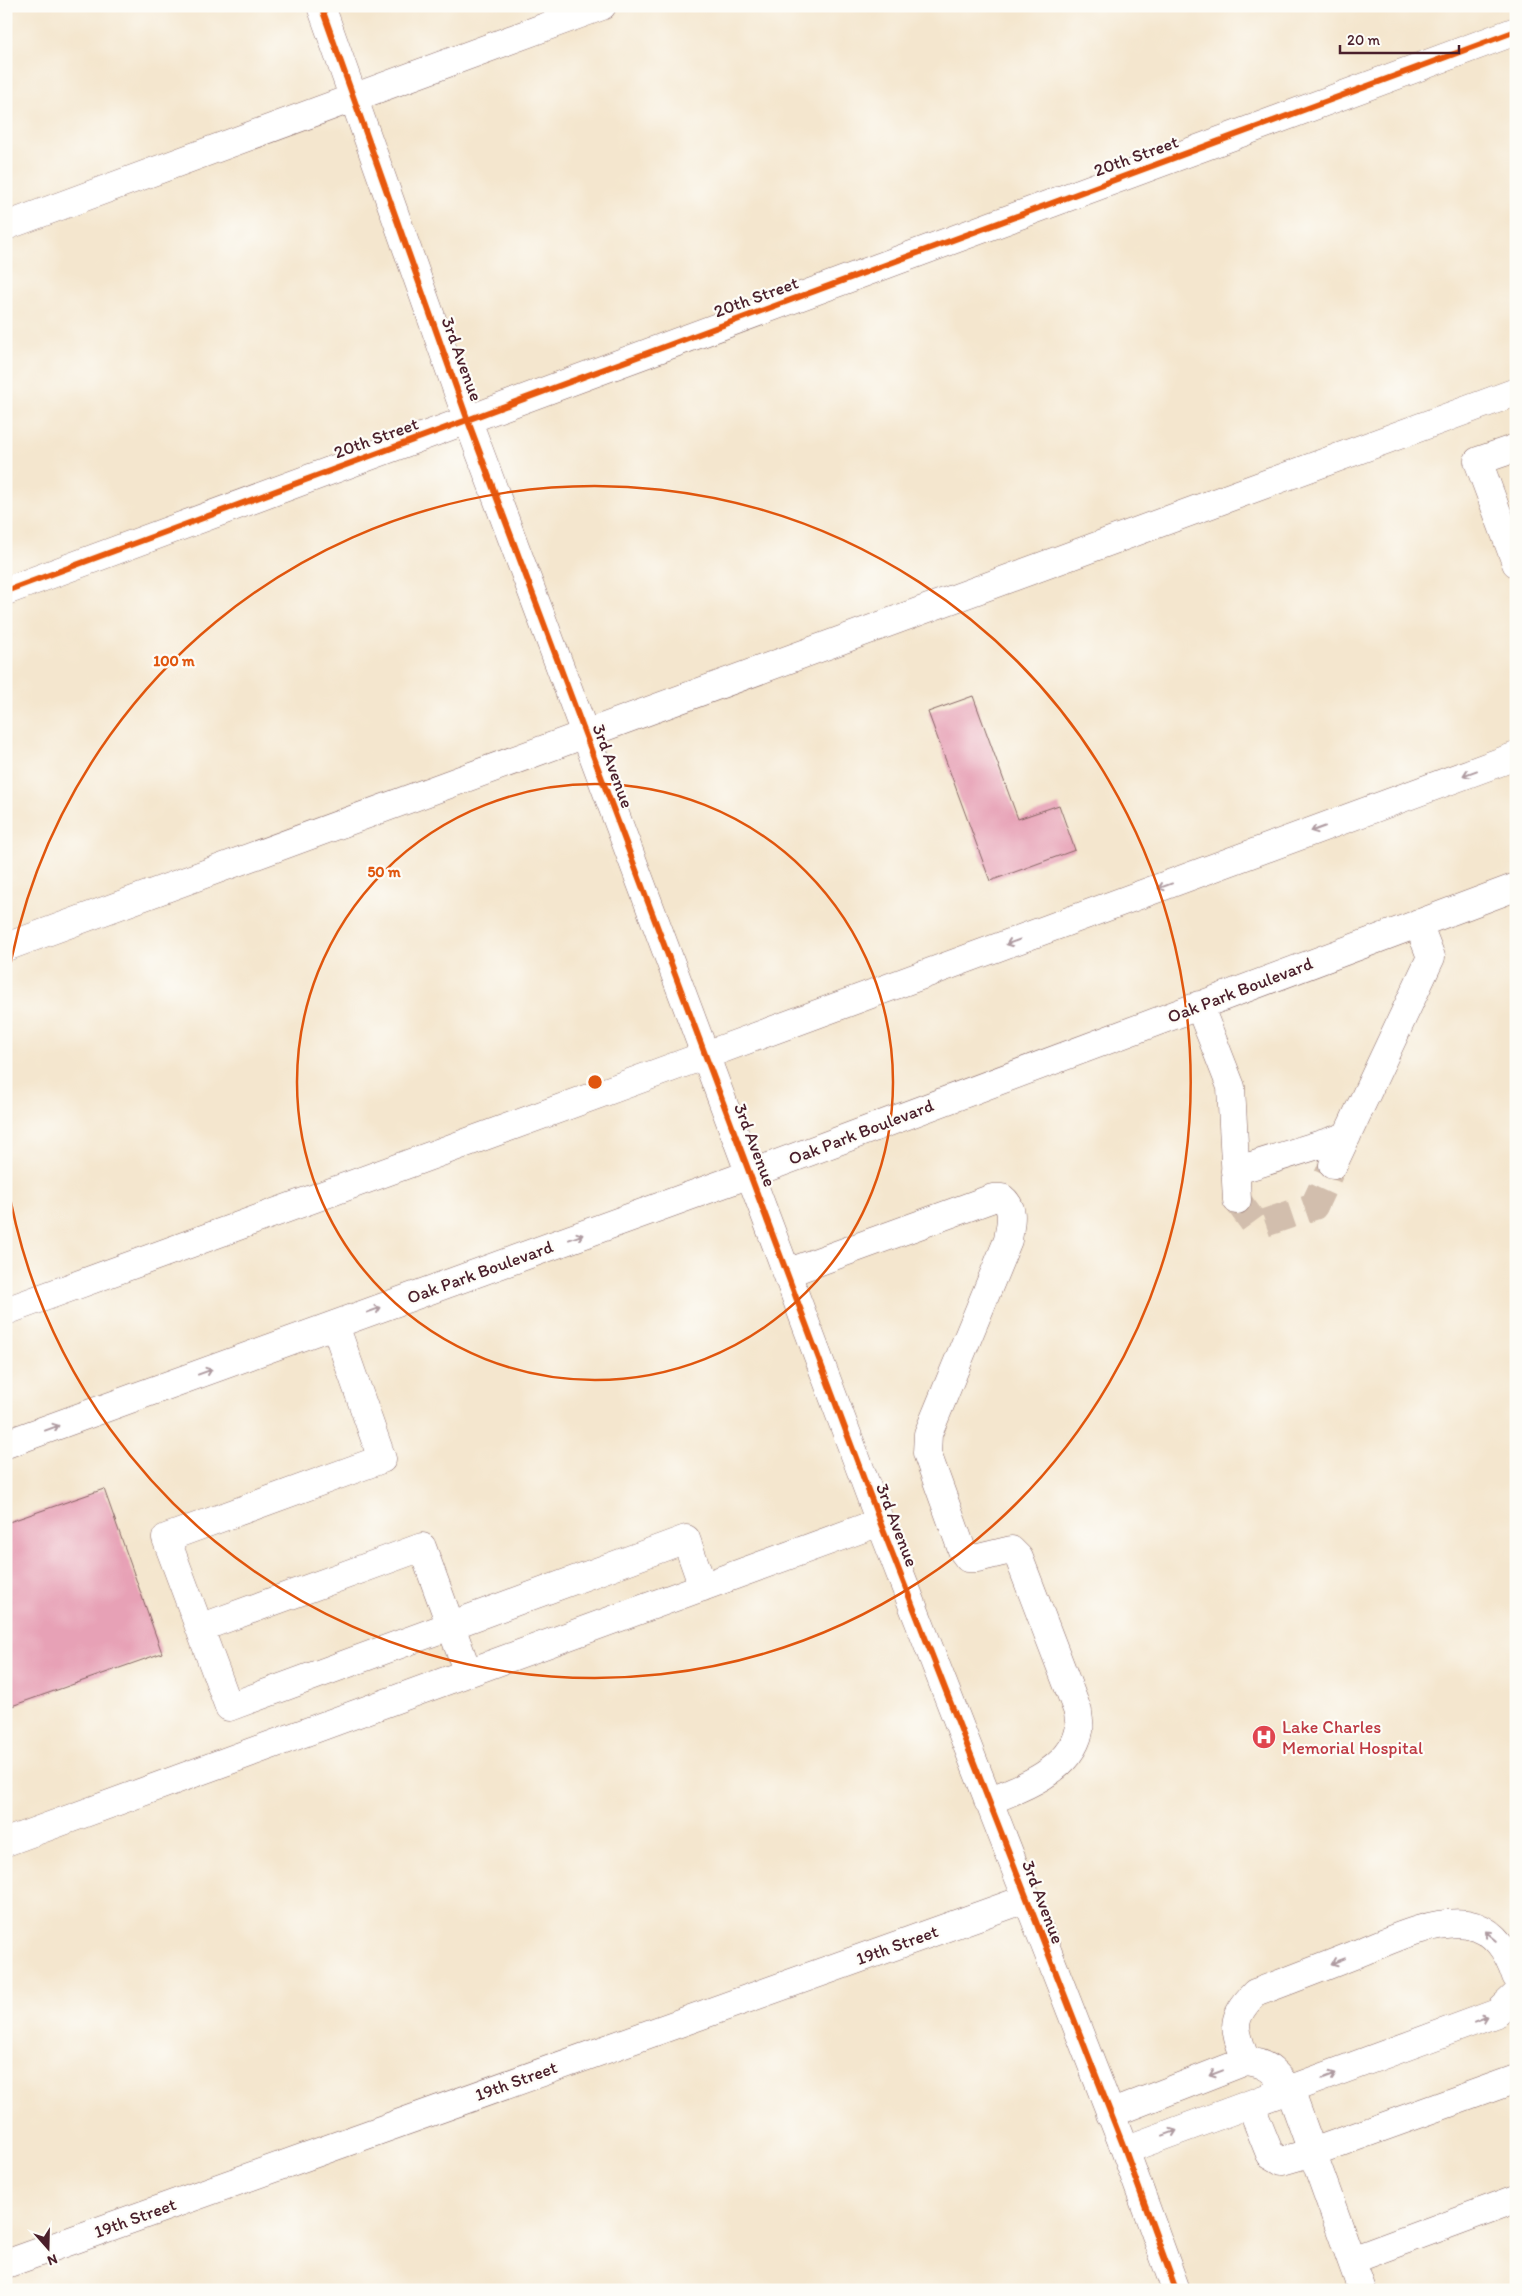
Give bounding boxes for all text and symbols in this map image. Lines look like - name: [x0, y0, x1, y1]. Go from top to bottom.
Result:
- scale bar: [1340, 22, 1458, 54]
- text: 20 m: [1347, 31, 1381, 49]
- street label: 20th Street: [1091, 130, 1182, 181]
- street label: 20th Street: [711, 271, 802, 322]
- street label: 3rd Avenue: [437, 314, 487, 404]
- street label: 20th Street: [331, 412, 422, 463]
- text: 100 m: [153, 652, 195, 670]
- street label: 3rd Avenue: [588, 721, 638, 811]
- one-way arrow: [1463, 769, 1478, 778]
- one-way arrow: [1310, 825, 1326, 834]
- text: 50 m: [367, 863, 401, 881]
- one-way arrow: [1158, 881, 1173, 891]
- one-way arrow: [1006, 938, 1021, 947]
- street label: Oak Park Boulevard: [1164, 952, 1316, 1028]
- centre of rings: [586, 1073, 604, 1091]
- street label: Oak Park Boulevard: [785, 1094, 937, 1170]
- street label: 3rd Avenue: [729, 1100, 781, 1190]
- one-way arrow: [568, 1232, 583, 1241]
- street label: Oak Park Boulevard: [404, 1235, 556, 1309]
- one-way arrow: [366, 1305, 381, 1314]
- one-way arrow: [197, 1367, 212, 1376]
- one-way arrow: [44, 1423, 59, 1432]
- street label: 3rd Avenue: [871, 1480, 923, 1570]
- place label: Lake Charles Memorial Hospital: [1282, 1716, 1423, 1759]
- hospital icon: Lake Charles Memorial Hospital: [1251, 1724, 1277, 1750]
- street label: 3rd Avenue: [1017, 1857, 1069, 1947]
- street label: 19th Street: [853, 1920, 941, 1970]
- one-way arrow: [1484, 1931, 1497, 1942]
- one-way arrow: [1331, 1957, 1346, 1966]
- one-way arrow: [1473, 2014, 1488, 2023]
- street label: 19th Street: [472, 2056, 560, 2106]
- one-way arrow: [1208, 2069, 1224, 2078]
- one-way arrow: [1321, 2070, 1336, 2080]
- one-way arrow: [1162, 2128, 1178, 2137]
- street label: 19th Street: [91, 2193, 179, 2243]
- north arrow: [22, 2224, 72, 2274]
- text: N: [45, 2250, 60, 2269]

